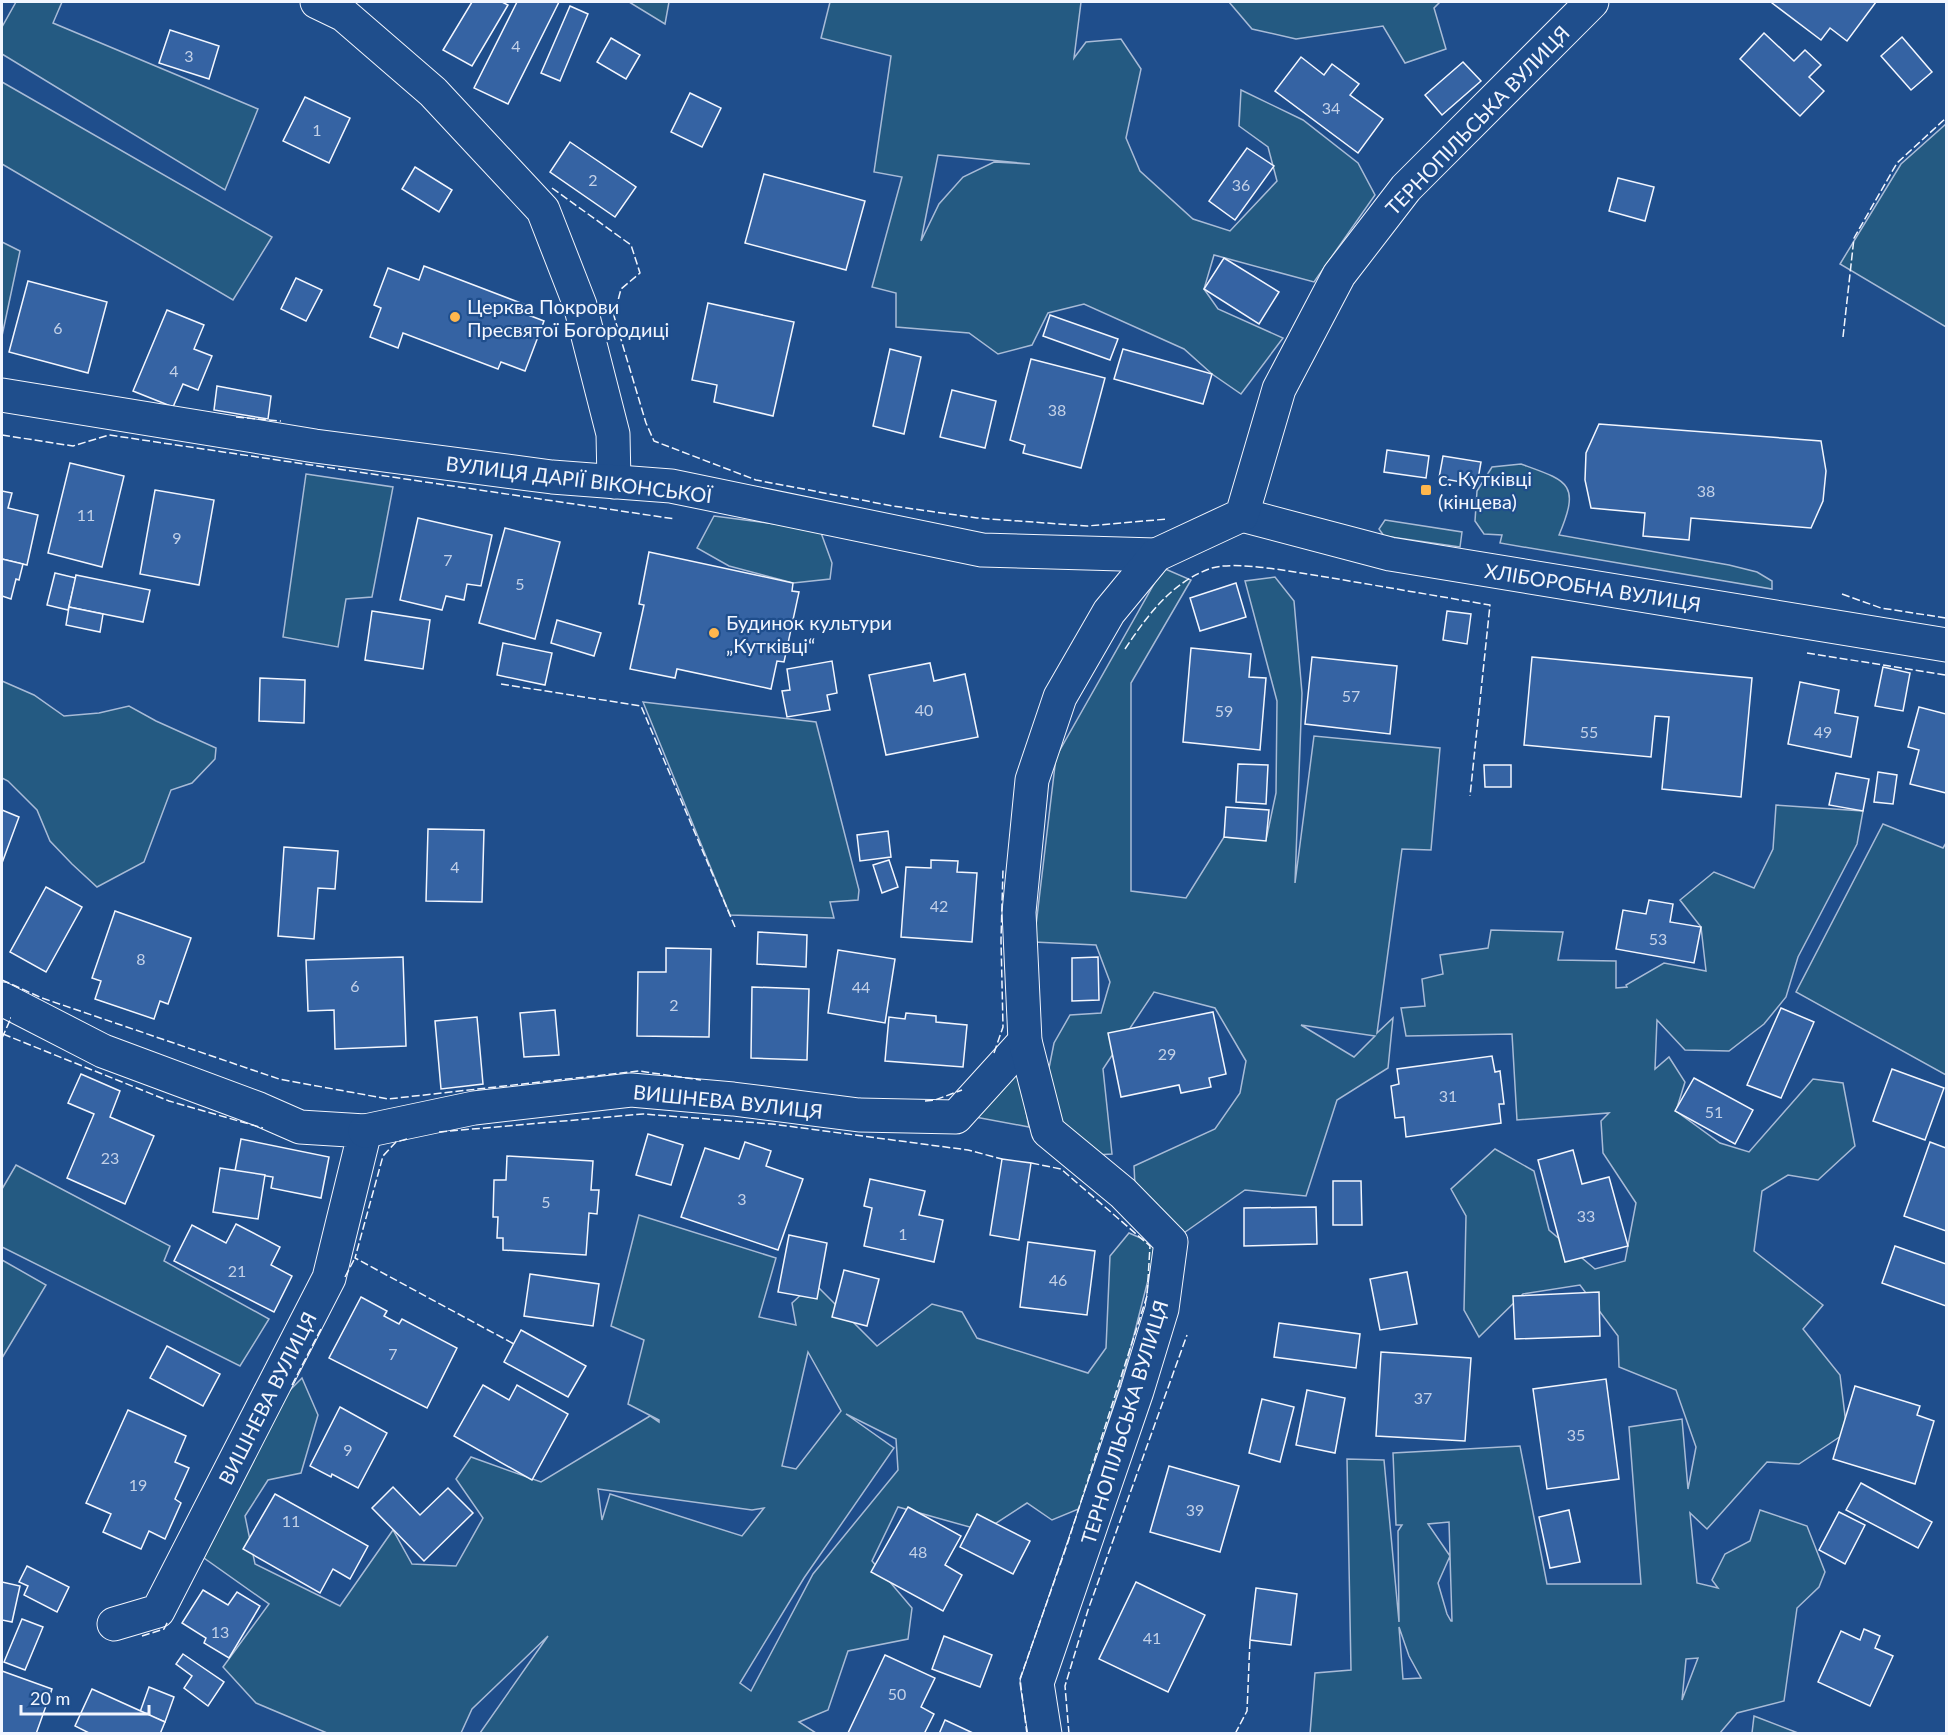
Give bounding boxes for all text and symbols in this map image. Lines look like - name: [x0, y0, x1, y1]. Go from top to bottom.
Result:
- street label: ТЕРНОПІЛЬСЬКА ВУЛИЦЯ: [1380, 20, 1574, 220]
- house number: 4: [511, 36, 521, 55]
- house number: 3: [184, 46, 194, 65]
- house number: 34: [1322, 98, 1340, 117]
- house number: 1: [312, 120, 322, 139]
- house number: 2: [588, 170, 598, 189]
- house number: 36: [1232, 175, 1250, 194]
- place label: Церква Покрови Пресвятої Богородиці: [467, 294, 669, 341]
- marker: Церква Покрови Пресвятої Богородиці: [448, 310, 462, 324]
- house number: 6: [53, 318, 63, 337]
- house number: 4: [169, 361, 179, 380]
- house number: 38: [1048, 400, 1066, 419]
- street label: ВУЛИЦЯ ДАРІЇ ВІКОНСЬКОЇ: [445, 451, 715, 507]
- place label: с. Кутківці (кінцева): [1438, 466, 1532, 513]
- house number: 38: [1697, 481, 1715, 500]
- marker: с. Кутківці (кінцева): [1419, 483, 1433, 497]
- house number: 11: [77, 505, 95, 524]
- house number: 9: [172, 528, 182, 547]
- house number: 7: [443, 550, 453, 569]
- street label: ХЛІБОРОБНА ВУЛИЦЯ: [1483, 558, 1703, 616]
- house number: 5: [515, 574, 525, 593]
- place label: Будинок культури „Кутківці“: [726, 610, 892, 657]
- marker: Будинок культури „Кутківці“: [707, 626, 721, 640]
- house number: 57: [1342, 686, 1360, 705]
- house number: 40: [915, 700, 933, 719]
- house number: 59: [1215, 701, 1233, 720]
- house number: 55: [1580, 722, 1598, 741]
- house number: 49: [1814, 722, 1832, 741]
- house number: 4: [450, 857, 460, 876]
- house number: 42: [930, 896, 948, 915]
- house number: 53: [1649, 929, 1667, 948]
- house number: 8: [136, 949, 146, 968]
- house number: 6: [350, 976, 360, 995]
- house number: 44: [852, 977, 870, 996]
- house number: 2: [669, 995, 679, 1014]
- house number: 29: [1158, 1044, 1176, 1063]
- street label: ВИШНЕВА ВУЛИЦЯ: [632, 1079, 824, 1123]
- house number: 31: [1439, 1086, 1457, 1105]
- house number: 51: [1705, 1102, 1723, 1121]
- house number: 23: [101, 1148, 119, 1167]
- house number: 3: [737, 1189, 747, 1208]
- house number: 5: [541, 1192, 551, 1211]
- house number: 33: [1577, 1206, 1595, 1225]
- house number: 1: [898, 1224, 908, 1243]
- house number: 21: [228, 1261, 246, 1280]
- house number: 46: [1049, 1270, 1067, 1289]
- street label: ТЕРНОПІЛЬСЬКА ВУЛИЦЯ: [1075, 1297, 1173, 1547]
- street label: ВИШНЕВА ВУЛИЦЯ: [213, 1308, 321, 1488]
- house number: 7: [388, 1344, 398, 1363]
- house number: 37: [1414, 1388, 1432, 1407]
- house number: 35: [1567, 1425, 1585, 1444]
- house number: 9: [343, 1440, 353, 1459]
- house number: 19: [129, 1475, 147, 1494]
- house number: 39: [1186, 1500, 1204, 1519]
- house number: 11: [282, 1511, 300, 1530]
- house number: 48: [909, 1542, 927, 1561]
- house number: 13: [211, 1622, 229, 1641]
- house number: 41: [1143, 1628, 1161, 1647]
- scale bar: [21, 1678, 148, 1716]
- house number: 50: [888, 1684, 906, 1703]
- text: 20 m: [30, 1687, 70, 1709]

